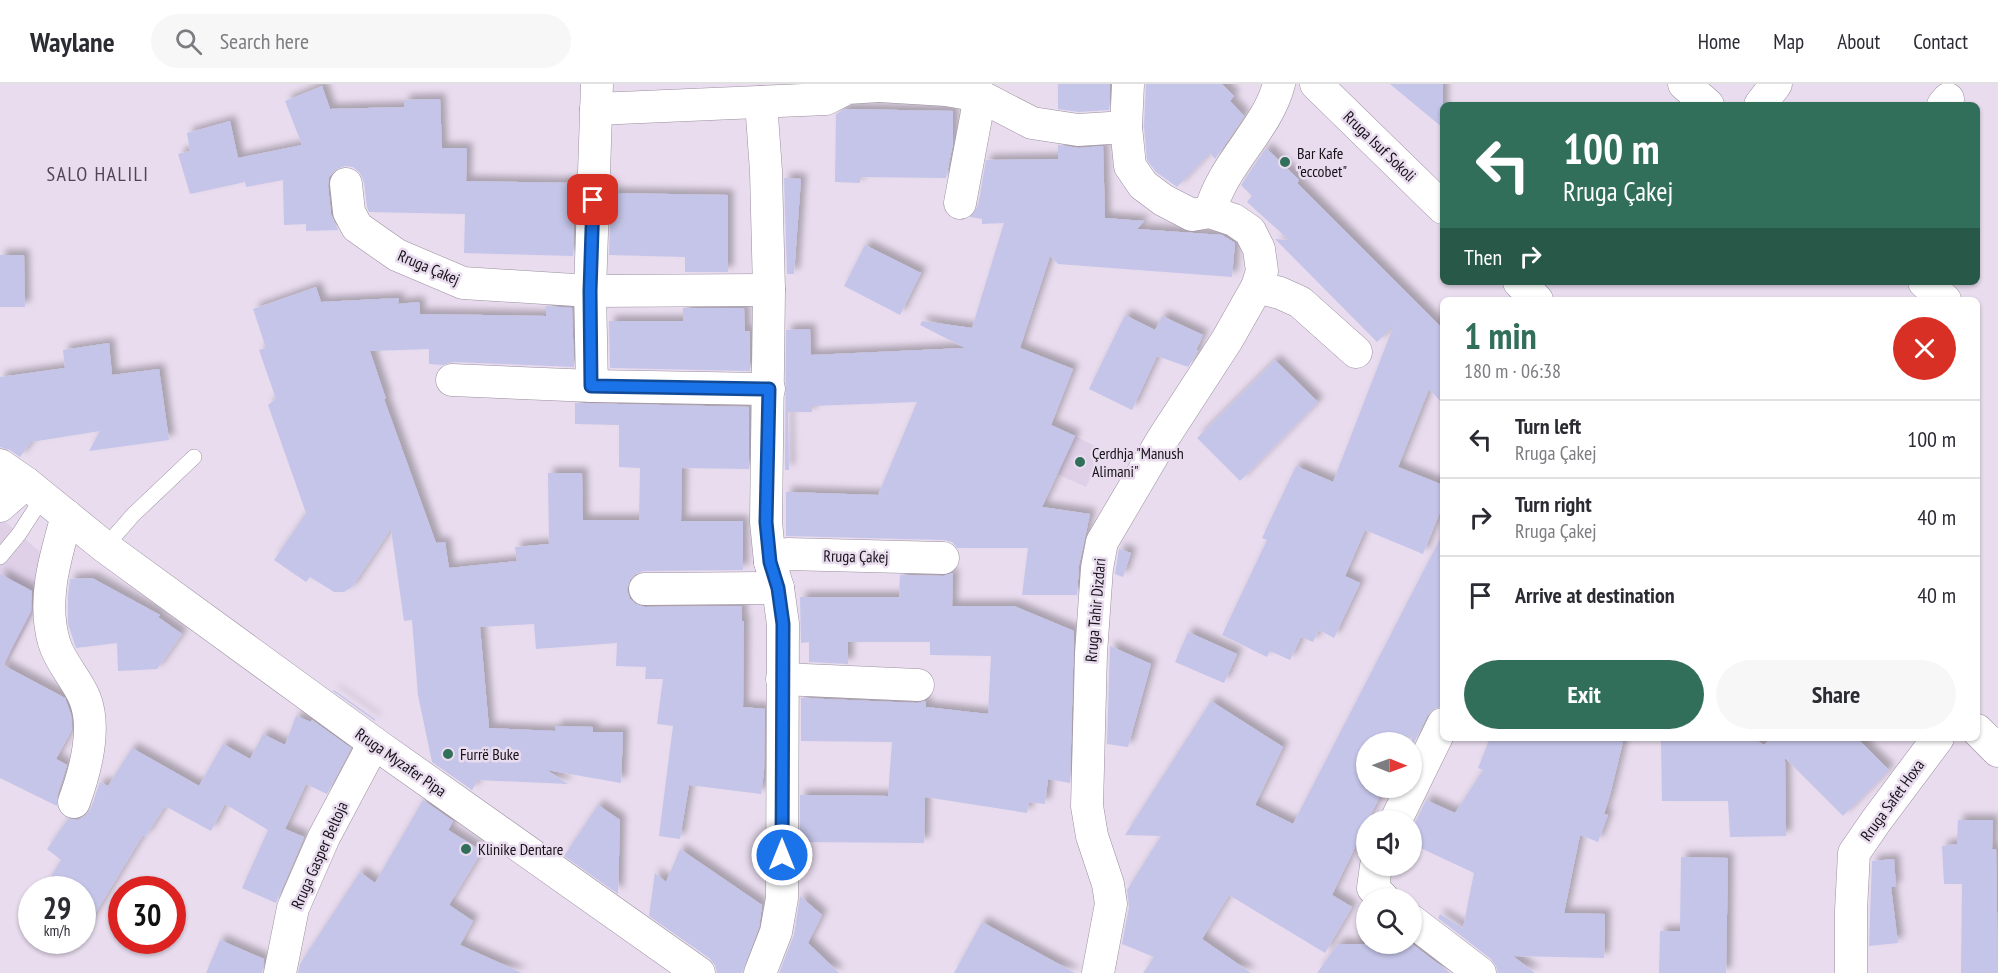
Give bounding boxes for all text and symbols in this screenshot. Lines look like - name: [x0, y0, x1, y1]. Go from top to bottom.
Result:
- search box: [151, 14, 571, 68]
- text: Waylane: [30, 23, 115, 60]
- icon: search: [172, 25, 205, 58]
- text: Search here: [220, 27, 309, 55]
- text: Home: [1698, 28, 1740, 55]
- text: Map: [1773, 28, 1804, 55]
- text: About: [1837, 28, 1880, 55]
- text: Contact: [1913, 28, 1968, 55]
- street label: Rruga Isuf Sokoli: [1340, 106, 1420, 186]
- text: 100 m: [1563, 121, 1660, 176]
- icon: left: [1464, 126, 1542, 204]
- place label: Bar Kafe "eccobet": [1297, 143, 1347, 181]
- marker: Bar Kafe "eccobet": [1278, 155, 1292, 169]
- district label: SALO HALILI: [47, 161, 150, 187]
- pin: [567, 174, 618, 225]
- text: Rruga Çakej: [1563, 174, 1673, 208]
- icon: arrive: [576, 183, 609, 216]
- icon: right: [1514, 240, 1547, 273]
- text: Then: [1464, 243, 1502, 271]
- street label: Rruga Çakej: [395, 245, 463, 289]
- text: 1 min: [1464, 312, 1537, 359]
- button: close: [1893, 317, 1956, 380]
- text: 180 m · 06:38: [1464, 358, 1561, 384]
- text: Turn left: [1515, 412, 1581, 440]
- icon: left: [1464, 423, 1497, 456]
- text: 100 m: [1907, 425, 1956, 453]
- text: Rruga Çakej: [1515, 440, 1597, 466]
- place label: Çerdhja "Manush Alimani": [1092, 443, 1184, 481]
- marker: Çerdhja "Manush Alimani": [1073, 455, 1087, 469]
- text: Turn right: [1515, 490, 1592, 518]
- icon: right: [1464, 501, 1497, 534]
- text: 40 m: [1917, 503, 1956, 531]
- text: Rruga Çakej: [1515, 518, 1597, 544]
- street label: Rruga Çakej: [823, 545, 889, 567]
- street label: Rruga Tahir Dizdari: [1080, 557, 1110, 663]
- icon: arrive: [1464, 579, 1497, 612]
- text: Arrive at destination: [1515, 581, 1675, 609]
- text: 40 m: [1917, 581, 1956, 609]
- button: Exit: [1464, 660, 1704, 729]
- button: Share: [1716, 660, 1956, 729]
- street label: Rruga Myzafer Pipa: [352, 723, 450, 801]
- north arrow: [1356, 732, 1422, 798]
- map controls: [1356, 732, 1422, 954]
- place label: Furrë Buke: [460, 744, 519, 764]
- marker: Furrë Buke: [441, 747, 455, 761]
- street label: Rruga Safet Hoxa: [1856, 755, 1928, 845]
- street label: Rruga Gasper Beltoja: [286, 798, 352, 912]
- button: sound: [1356, 810, 1422, 876]
- position arrow: [750, 823, 814, 887]
- place label: Klinike Dentare: [478, 839, 563, 859]
- marker: Klinike Dentare: [459, 842, 473, 856]
- speed limit sign: 30: [108, 876, 186, 954]
- text: 29: [43, 888, 71, 927]
- button: search: [1356, 888, 1422, 954]
- text: km/h: [44, 921, 70, 940]

